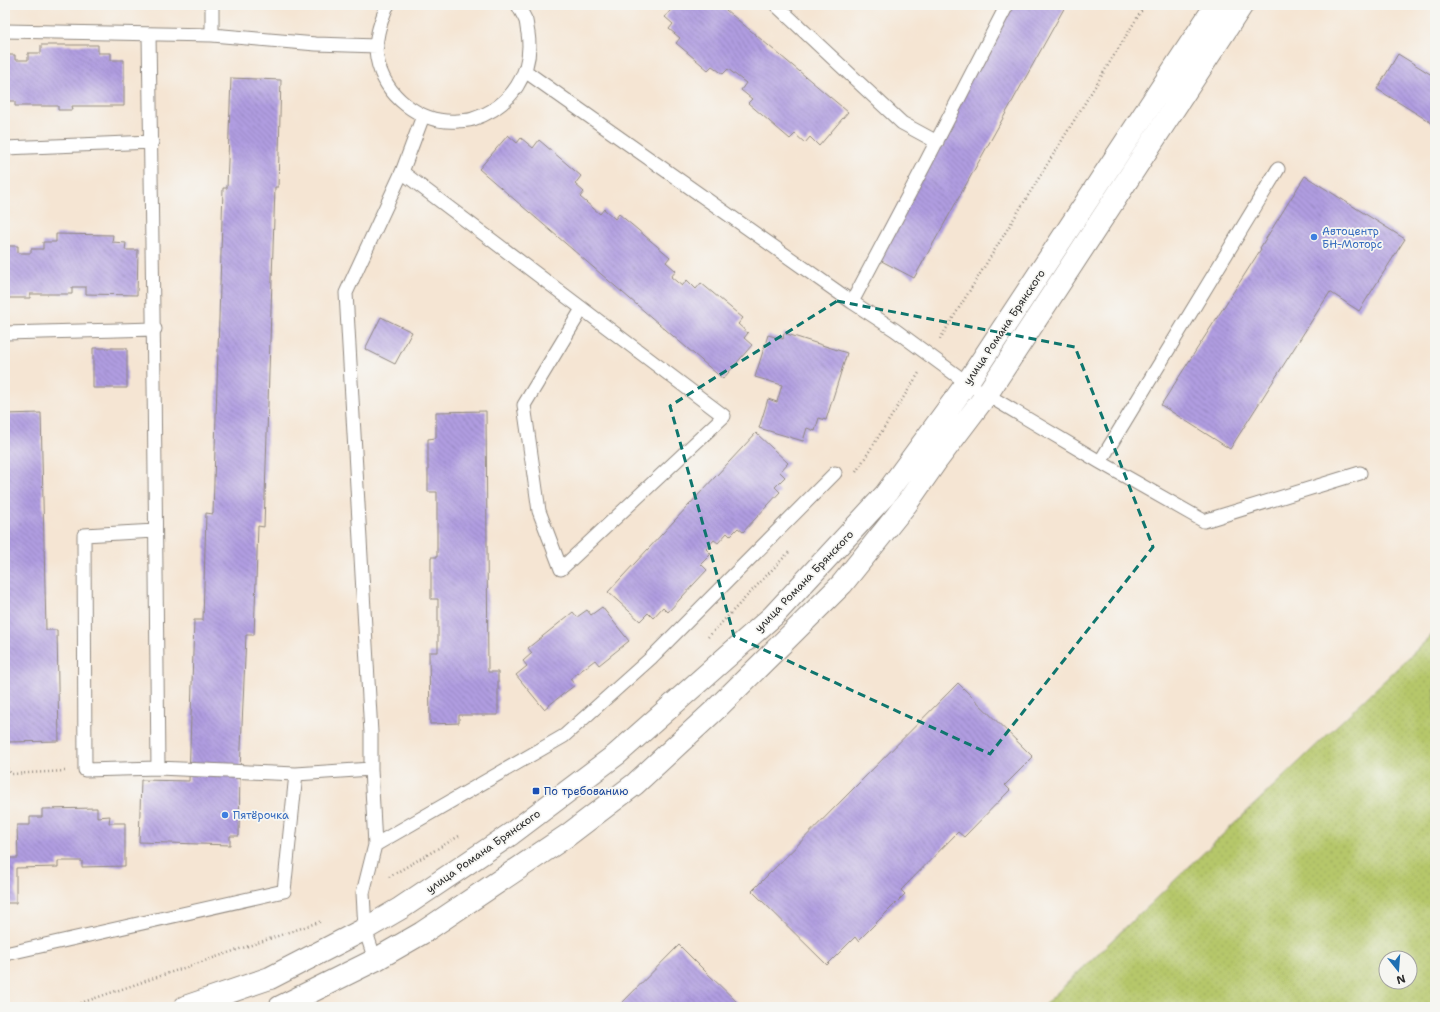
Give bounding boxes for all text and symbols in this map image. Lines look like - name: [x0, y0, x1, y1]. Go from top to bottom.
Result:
- place label: Автоцентр БН-Моторс: [1322, 224, 1383, 252]
- marker: Автоцентр БН-Моторс: [1309, 232, 1319, 242]
- street label: улица Романа Брянского: [960, 266, 1049, 388]
- street label: улица Романа Брянского: [752, 527, 857, 636]
- place label: По требованию: [544, 784, 629, 799]
- marker: По требованию: [531, 786, 541, 796]
- street label: улица Романа Брянского: [423, 806, 544, 897]
- place label: Пятёрочка: [233, 808, 289, 823]
- marker: Пятёрочка: [220, 810, 230, 820]
- north arrow: [1378, 950, 1418, 990]
- text: N: [1394, 971, 1407, 988]

